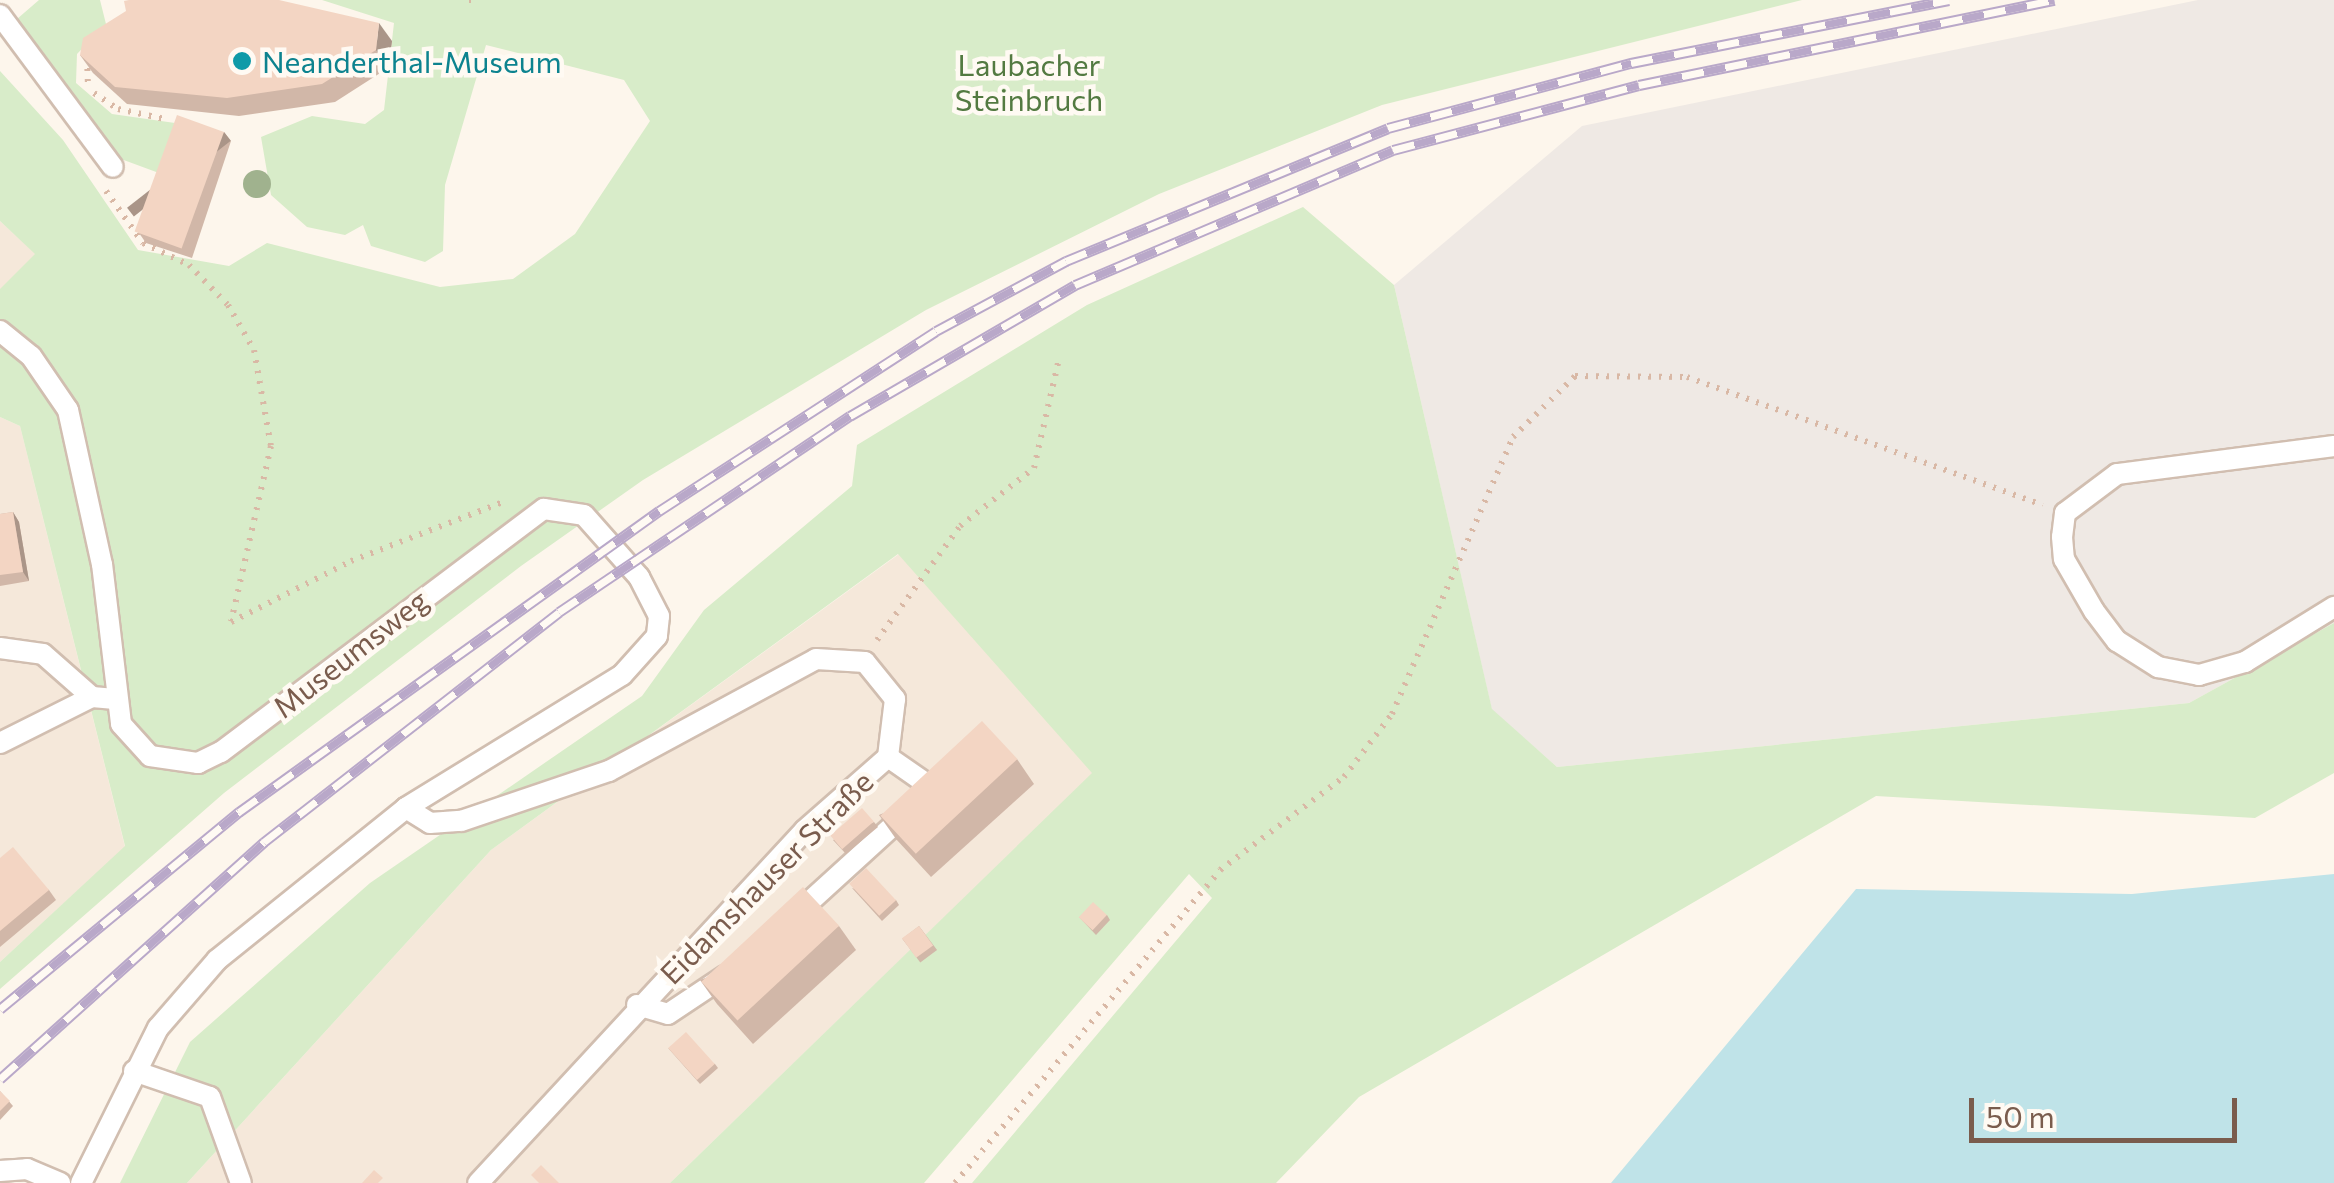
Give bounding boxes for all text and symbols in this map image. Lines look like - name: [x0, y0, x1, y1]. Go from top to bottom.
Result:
- place label: Neanderthal-Museum: [262, 43, 562, 79]
- park label: Laubacher Steinbruch: [955, 46, 1103, 116]
- marker: Neanderthal-Museum: [231, 50, 253, 72]
- street label: Museumsweg: [265, 581, 435, 725]
- street label: Eidamshauser Straße: [652, 763, 880, 991]
- scale bar: [1974, 1078, 2242, 1140]
- text: 50 m: [1986, 1097, 2055, 1134]

